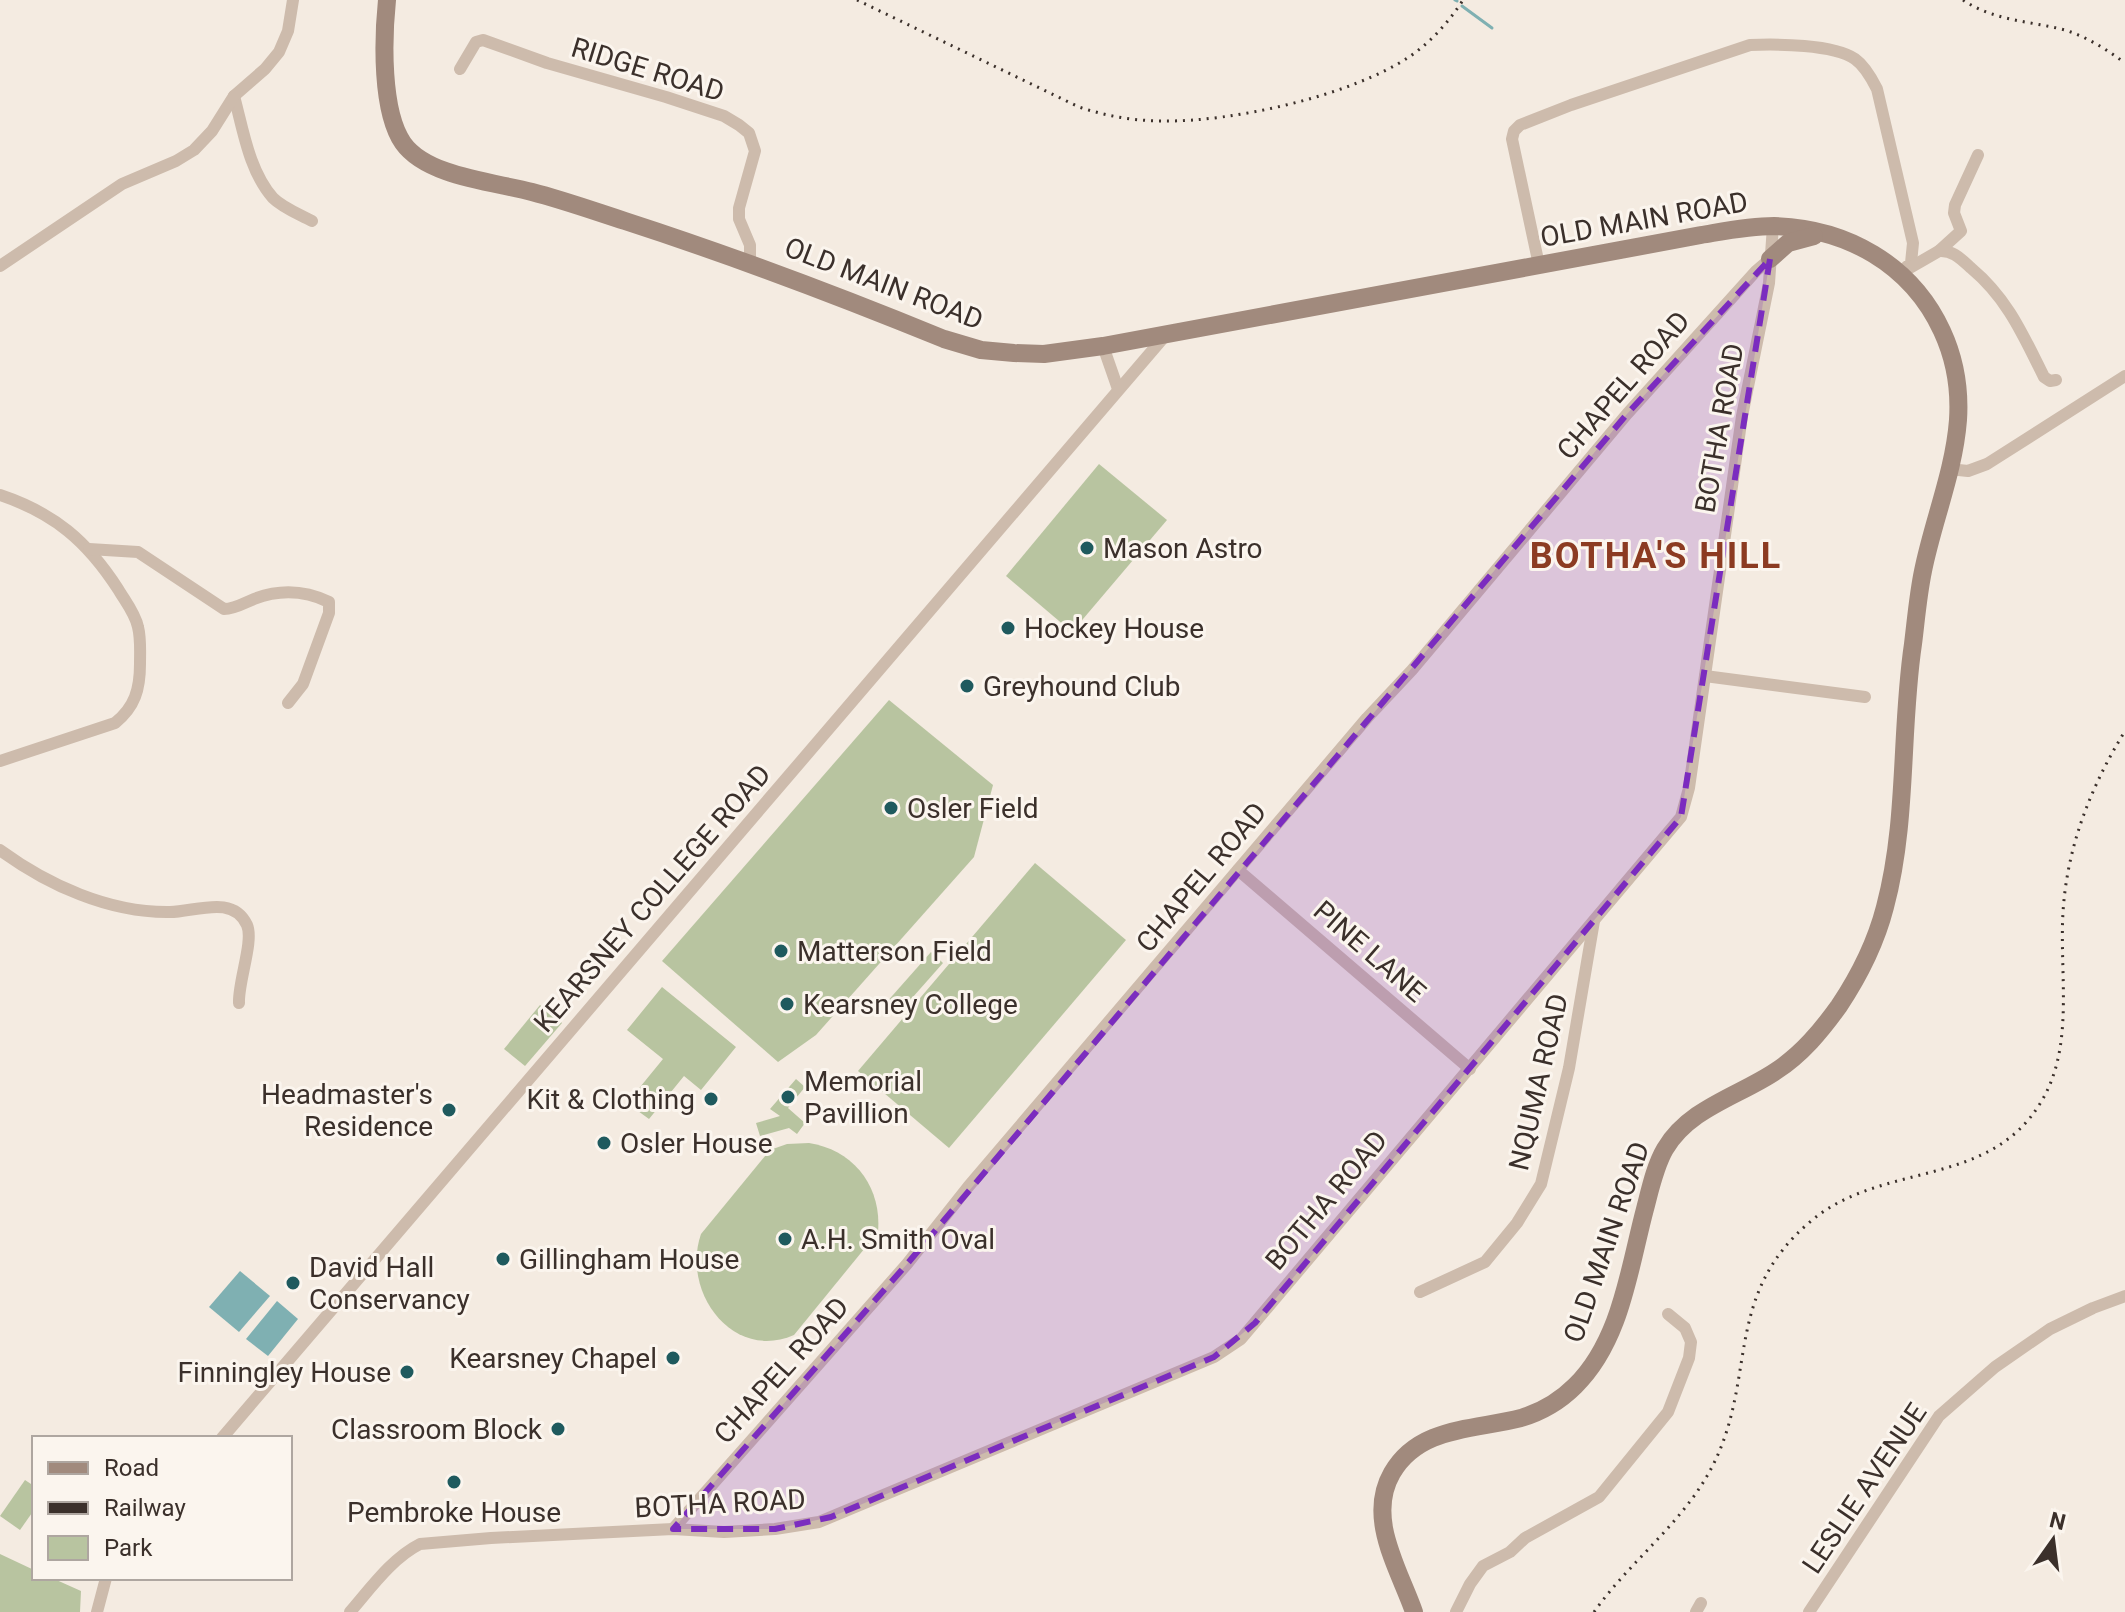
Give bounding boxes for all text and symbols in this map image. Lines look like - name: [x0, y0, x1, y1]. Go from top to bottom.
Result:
- street label: RIDGE ROAD: [567, 31, 728, 108]
- street label: OLD MAIN ROAD: [1538, 185, 1750, 254]
- street label: OLD MAIN ROAD: [780, 230, 988, 337]
- street label: CHAPEL ROAD: [1550, 305, 1697, 466]
- street label: BOTHA ROAD: [1688, 341, 1751, 515]
- place label: Mason Astro: [1103, 532, 1263, 565]
- district label: BOTHA'S HILL: [1530, 535, 1782, 577]
- marker: Mason Astro: [1078, 539, 1096, 557]
- place label: Hockey House: [1024, 612, 1204, 645]
- marker: Hockey House: [999, 619, 1017, 637]
- place label: Greyhound Club: [983, 670, 1180, 703]
- marker: Greyhound Club: [958, 677, 976, 695]
- street label: KEARSNEY COLLEGE ROAD: [527, 758, 778, 1039]
- place label: Osler Field: [907, 792, 1039, 825]
- street label: CHAPEL ROAD: [1129, 796, 1274, 959]
- marker: Osler Field: [882, 799, 900, 817]
- street label: PINE LANE: [1307, 894, 1432, 1009]
- place label: Matterson Field: [797, 935, 992, 968]
- marker: Matterson Field: [772, 942, 790, 960]
- place label: Kearsney College: [803, 988, 1018, 1021]
- street label: NQUMA ROAD: [1502, 991, 1575, 1174]
- marker: Kearsney College: [778, 995, 796, 1013]
- place label: Memorial Pavillion: [804, 1065, 922, 1130]
- place label: Headmaster's Residence: [261, 1078, 433, 1143]
- place label: Kit & Clothing: [527, 1083, 695, 1116]
- marker: Memorial Pavillion: [779, 1088, 797, 1106]
- marker: Kit & Clothing: [702, 1090, 720, 1108]
- marker: Headmaster's Residence: [440, 1101, 458, 1119]
- street label: BOTHA ROAD: [1259, 1124, 1394, 1277]
- place label: Osler House: [620, 1127, 772, 1160]
- marker: Osler House: [595, 1134, 613, 1152]
- street label: OLD MAIN ROAD: [1557, 1137, 1656, 1347]
- place label: A.H. Smith Oval: [801, 1223, 995, 1256]
- marker: A.H. Smith Oval: [776, 1230, 794, 1248]
- place label: Gillingham House: [519, 1243, 739, 1276]
- marker: Gillingham House: [494, 1250, 512, 1268]
- place label: David Hall Conservancy: [309, 1251, 470, 1316]
- marker: David Hall Conservancy: [284, 1274, 302, 1292]
- street label: CHAPEL ROAD: [707, 1290, 856, 1450]
- place label: Kearsney Chapel: [449, 1342, 657, 1375]
- marker: Kearsney Chapel: [664, 1349, 682, 1367]
- place label: Finningley House: [177, 1356, 391, 1389]
- marker: Finningley House: [398, 1363, 416, 1381]
- street label: LESLIE AVENUE: [1795, 1397, 1933, 1580]
- place label: Classroom Block: [331, 1413, 543, 1446]
- marker: Classroom Block: [549, 1420, 567, 1438]
- legend: [32, 1436, 292, 1580]
- text: Road: [104, 1454, 159, 1482]
- marker: Pembroke House: [445, 1473, 463, 1491]
- street label: BOTHA ROAD: [634, 1483, 806, 1524]
- text: Railway: [104, 1494, 186, 1522]
- place label: Pembroke House: [347, 1496, 561, 1529]
- north arrow: [2013, 1500, 2093, 1580]
- text: N: [2047, 1507, 2068, 1535]
- text: Park: [104, 1534, 153, 1562]

